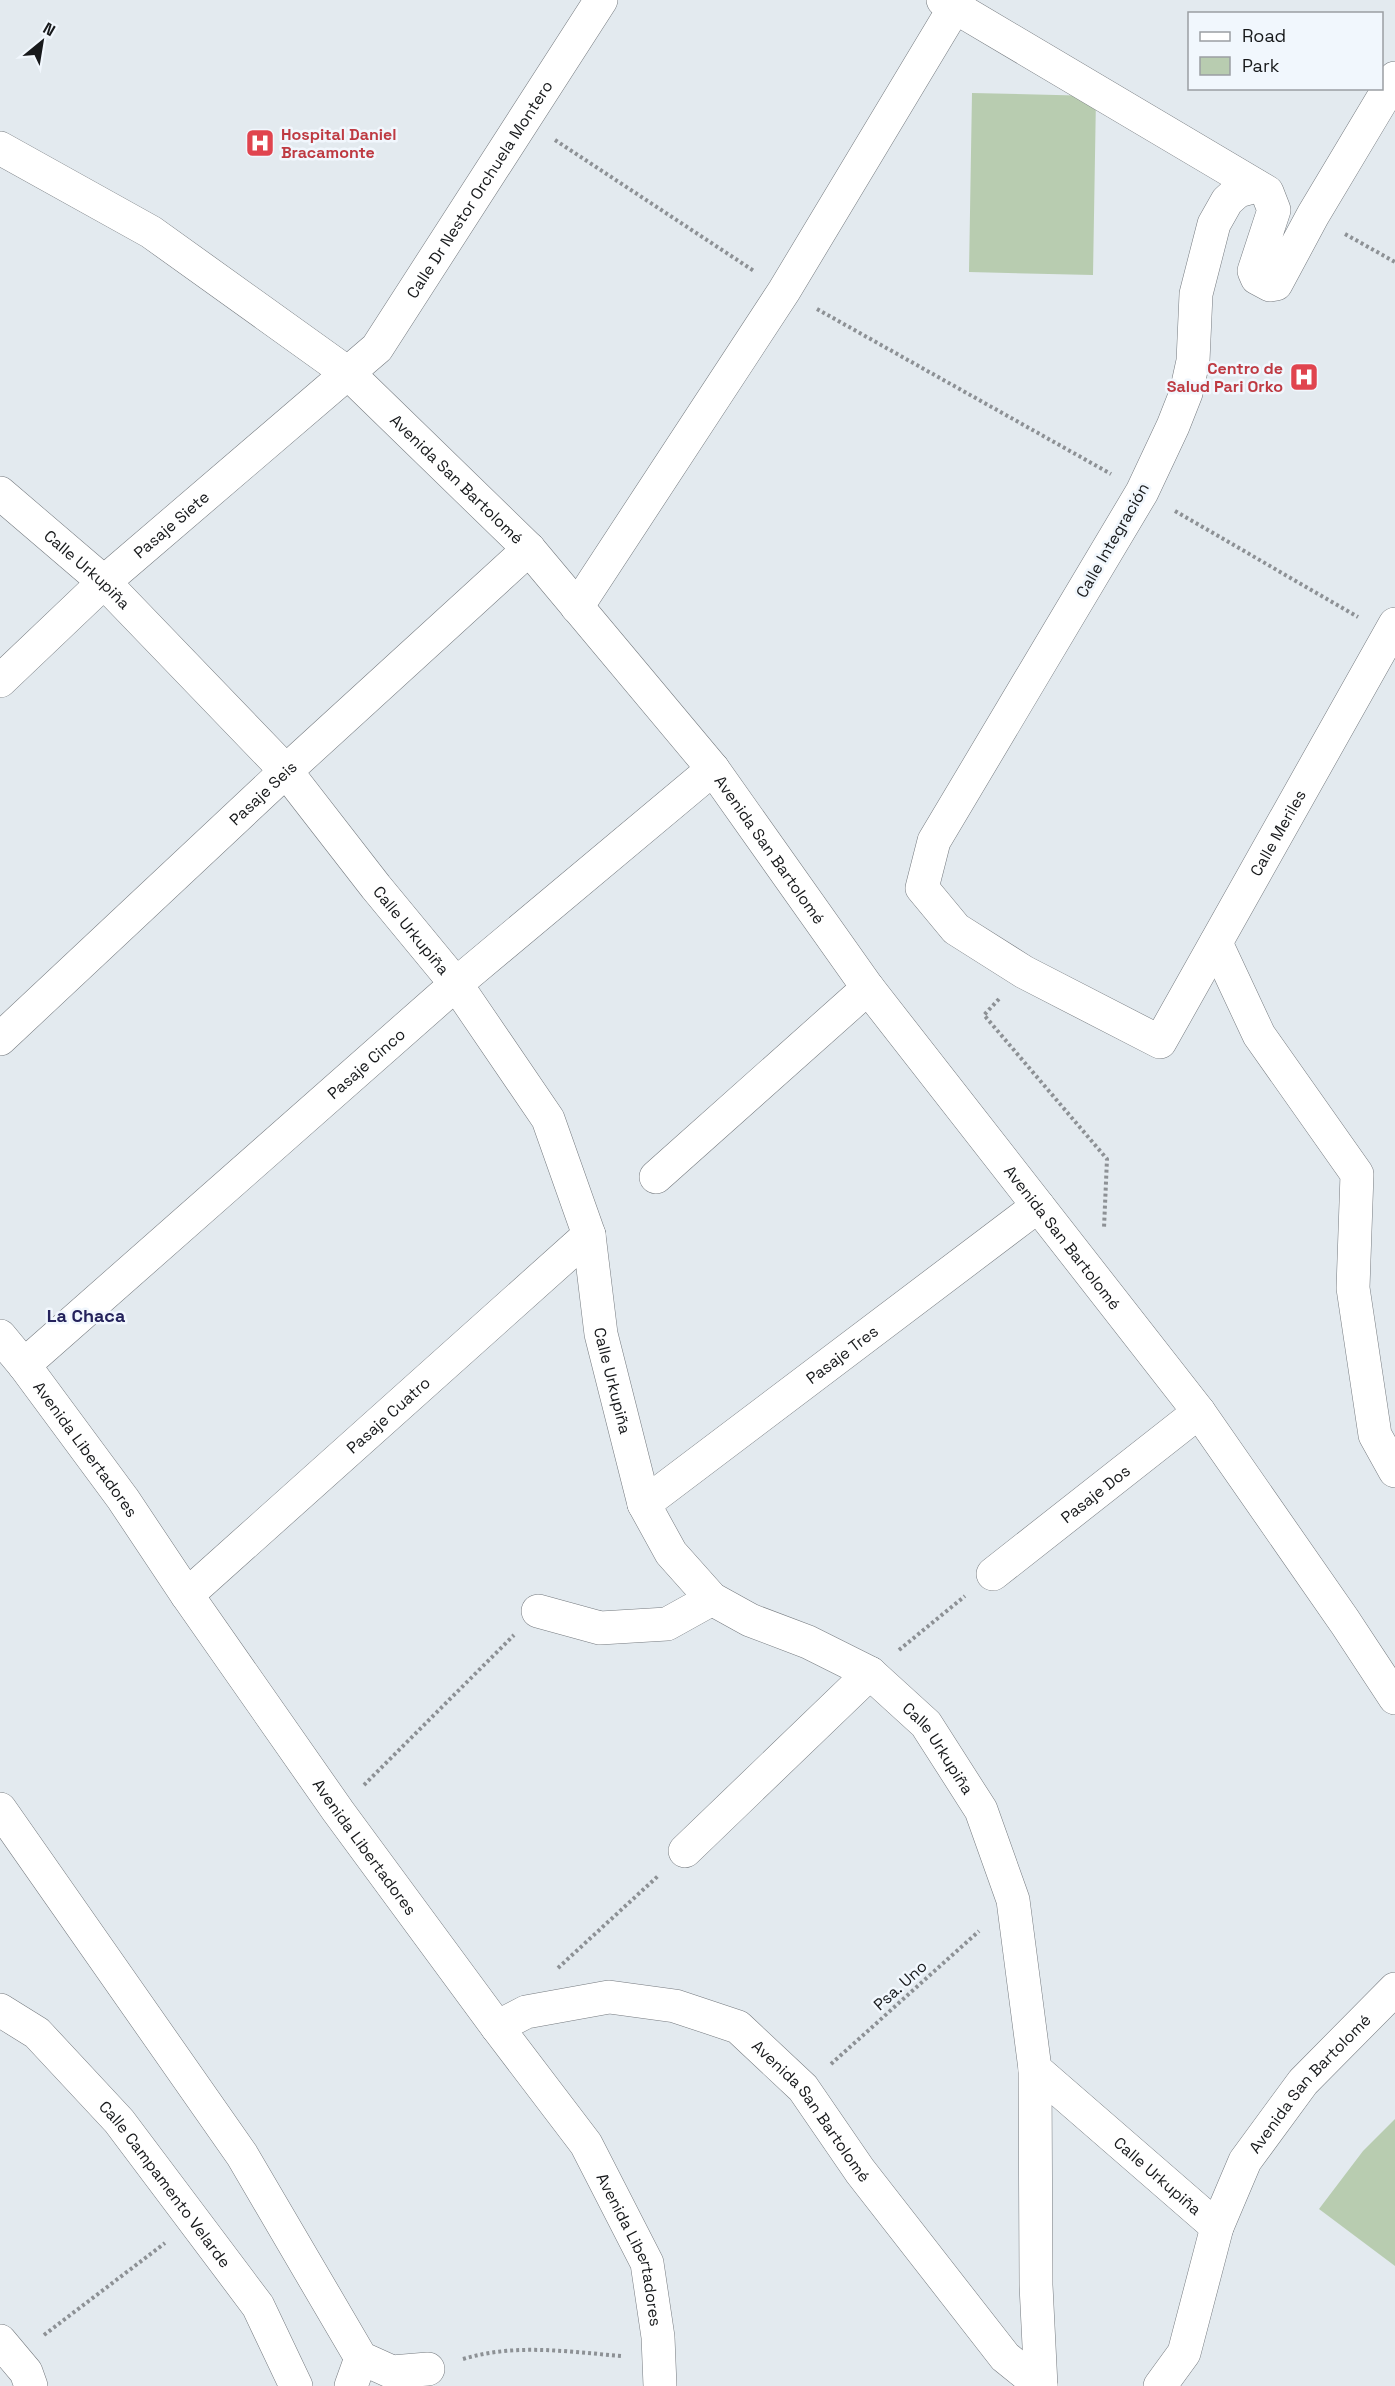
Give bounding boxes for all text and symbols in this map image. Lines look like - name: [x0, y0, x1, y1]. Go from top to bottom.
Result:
- north arrow: [12, 12, 72, 72]
- legend: [1188, 12, 1383, 90]
- text: N: [39, 18, 59, 41]
- text: Road: [1242, 24, 1286, 47]
- text: Park: [1242, 54, 1280, 77]
- street label: Calle Dr Nestor Orchuela Montero: [402, 77, 557, 302]
- place label: Hospital Daniel Bracamonte: [281, 124, 397, 163]
- hospital icon: Hospital Daniel Bracamonte: [244, 127, 276, 159]
- place label: Centro de Salud Pari Orko: [1167, 358, 1283, 397]
- hospital icon: Centro de Salud Pari Orko: [1288, 361, 1320, 393]
- street label: Avenida San Bartolomé: [386, 410, 528, 549]
- street label: Calle Integración: [1071, 479, 1154, 601]
- street label: Pasaje Siete: [129, 487, 214, 563]
- street label: Calle Urkupiña: [39, 525, 135, 614]
- street label: Pasaje Seis: [225, 756, 301, 830]
- street label: Avenida San Bartolomé: [710, 771, 830, 928]
- street label: Calle Meriles: [1245, 786, 1311, 880]
- street label: Calle Urkupiña: [368, 882, 454, 979]
- street label: Pasaje Cinco: [323, 1024, 410, 1104]
- street label: Avenida San Bartolomé: [999, 1161, 1125, 1314]
- district label: La Chaca: [47, 1304, 126, 1327]
- street label: Pasaje Tres: [802, 1321, 882, 1389]
- street label: Calle Urkupiña: [589, 1326, 636, 1436]
- street label: Pasaje Cuatro: [342, 1372, 435, 1458]
- street label: Avenida Libertadores: [29, 1377, 142, 1521]
- street label: Pasaje Dos: [1057, 1460, 1134, 1528]
- street label: Calle Urkupiña: [898, 1698, 978, 1798]
- street label: Avenida Libertadores: [308, 1775, 421, 1920]
- street label: Psa. Uno: [869, 1956, 932, 2015]
- street label: Avenida San Bartolomé: [1244, 2009, 1376, 2158]
- street label: Avenida San Bartolomé: [747, 2036, 875, 2186]
- street label: Calle Campamento Velarde: [94, 2096, 235, 2272]
- street label: Calle Urkupiña: [1109, 2132, 1206, 2220]
- street label: Avenida Libertadores: [592, 2169, 666, 2328]

